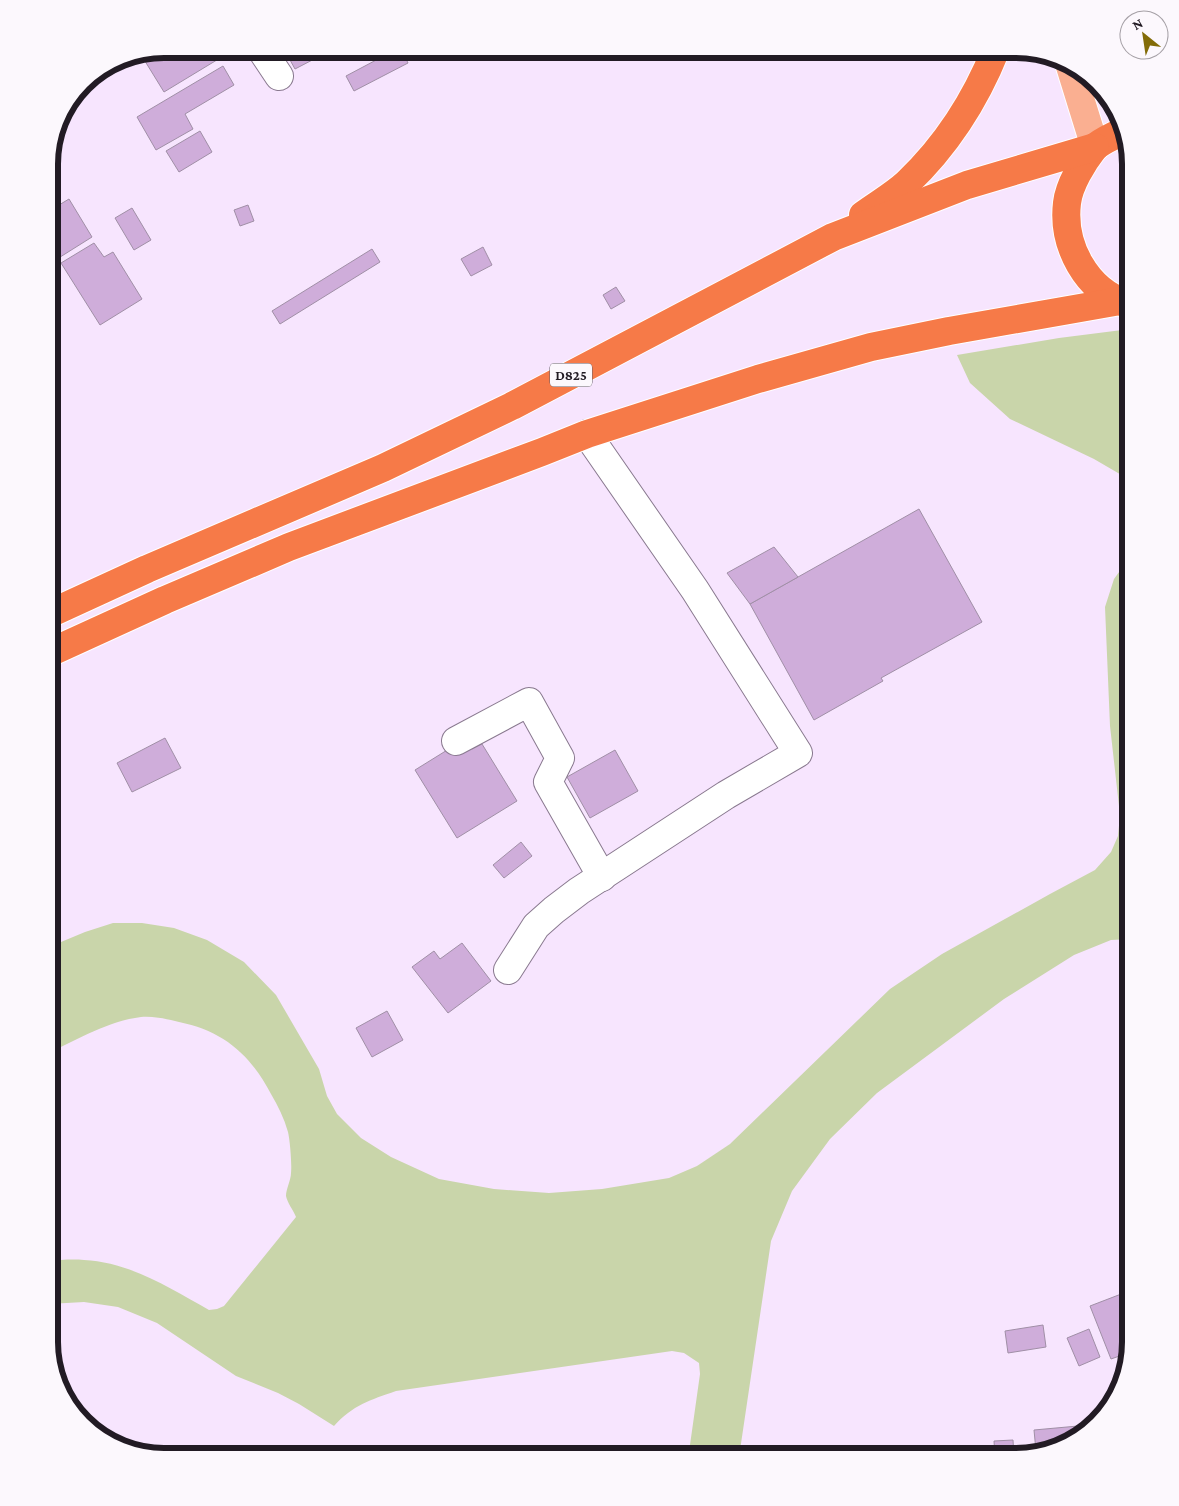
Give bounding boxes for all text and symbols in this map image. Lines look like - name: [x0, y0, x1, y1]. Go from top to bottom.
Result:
- north arrow: [1119, 10, 1169, 60]
- text: N: [1129, 14, 1146, 33]
- road number: D825: [550, 364, 592, 386]

